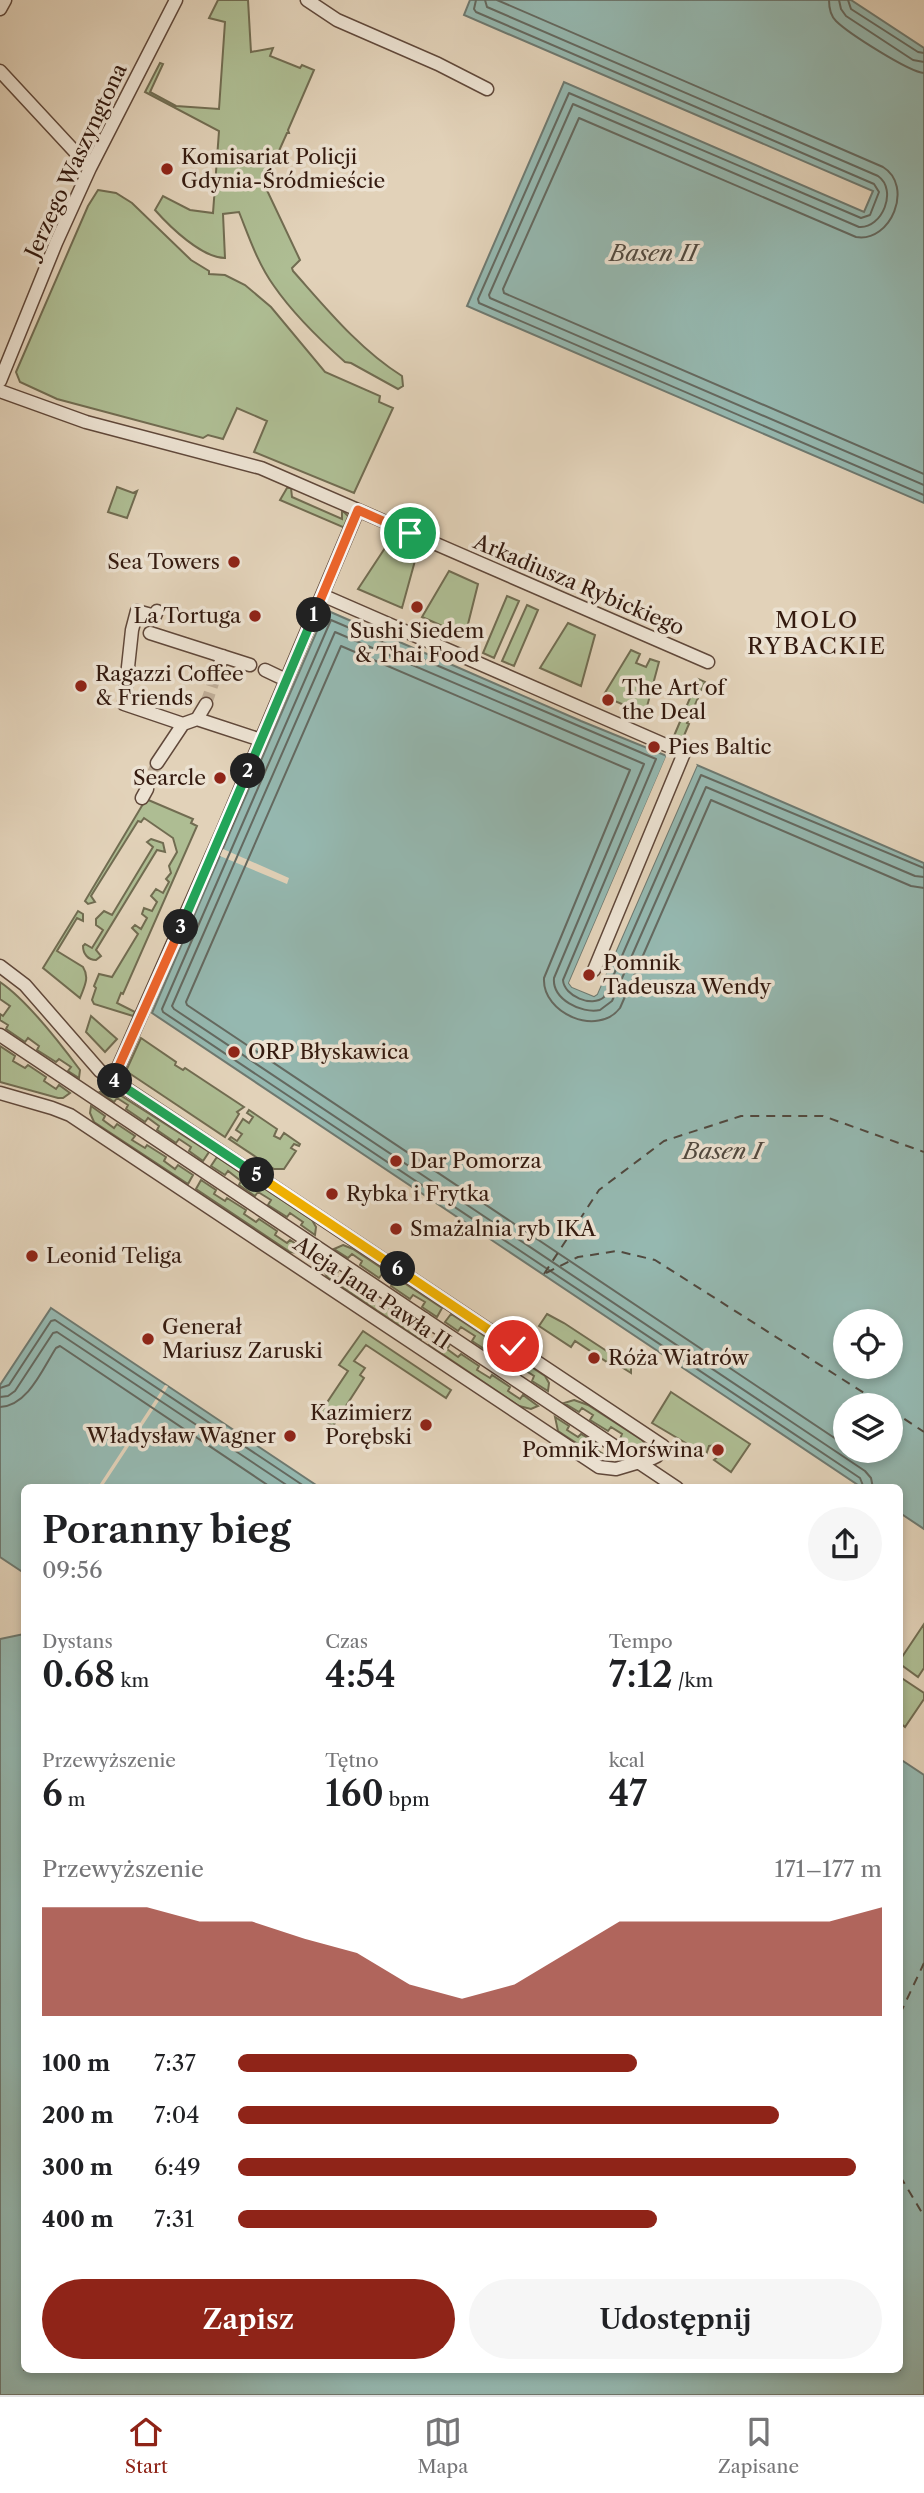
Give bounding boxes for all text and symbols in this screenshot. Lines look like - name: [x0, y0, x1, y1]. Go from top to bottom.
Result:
- street label: Jerzego Waszyngtona: [18, 59, 132, 265]
- place label: Komisariat Policji Gdynia-Śródmieście: [181, 144, 385, 193]
- marker: Komisariat Policji Gdynia-Śródmieście: [159, 161, 175, 177]
- water label: Basen II: [608, 239, 701, 267]
- pin: [380, 503, 440, 563]
- icon: arrive: [391, 514, 429, 552]
- street label: Arkadiusza Rybickiego: [469, 528, 688, 640]
- place label: Sea Towers: [107, 549, 220, 574]
- marker: Sea Towers: [226, 554, 242, 570]
- pin: 1: [296, 598, 332, 632]
- marker: Sushi Siedem & Thai Food: [409, 599, 425, 615]
- place label: La Tortuga: [134, 603, 242, 628]
- text: 1: [309, 603, 318, 626]
- district label: MOLO RYBACKIE: [747, 606, 887, 660]
- marker: La Tortuga: [247, 608, 263, 624]
- place label: Sushi Siedem & Thai Food: [350, 618, 485, 667]
- place label: Ragazzi Coffee & Friends: [95, 661, 244, 710]
- place label: The Art of the Deal: [622, 675, 728, 724]
- marker: Ragazzi Coffee & Friends: [73, 678, 89, 694]
- marker: The Art of the Deal: [600, 692, 616, 708]
- place label: Pies Baltic: [668, 734, 772, 759]
- marker: Pies Baltic: [646, 739, 662, 755]
- pin: 2: [230, 754, 266, 788]
- text: 2: [242, 759, 253, 782]
- place label: Searcle: [133, 765, 206, 790]
- marker: Searcle: [212, 770, 228, 786]
- pin: 3: [164, 909, 198, 944]
- text: 3: [175, 915, 186, 938]
- place label: Pomnik Tadeusza Wendy: [603, 950, 772, 999]
- marker: Pomnik Tadeusza Wendy: [581, 967, 597, 983]
- place label: ORP Błyskawica: [248, 1039, 410, 1064]
- marker: ORP Błyskawica: [226, 1044, 242, 1060]
- pin: 4: [97, 1064, 132, 1098]
- text: 4: [109, 1069, 120, 1092]
- water label: Basen I: [681, 1137, 766, 1165]
- place label: Dar Pomorza: [410, 1148, 542, 1173]
- marker: Dar Pomorza: [388, 1153, 404, 1169]
- pin: 5: [240, 1158, 274, 1192]
- text: 5: [251, 1163, 262, 1186]
- place label: Rybka i Frytka: [346, 1181, 490, 1206]
- marker: Rybka i Frytka: [324, 1186, 340, 1202]
- place label: Smażalnia ryb IKA: [410, 1216, 596, 1241]
- marker: Smażalnia ryb IKA: [388, 1221, 404, 1237]
- street label: Aleja Jana Pawła II: [288, 1230, 455, 1354]
- place label: Leonid Teliga: [46, 1243, 183, 1268]
- marker: Leonid Teliga: [24, 1248, 40, 1264]
- pin: 6: [380, 1252, 416, 1286]
- text: 6: [392, 1257, 403, 1280]
- map controls: [833, 1309, 903, 1463]
- button: locate: [833, 1309, 903, 1379]
- place label: Generał Mariusz Zaruski: [162, 1314, 323, 1363]
- pin: [483, 1316, 543, 1376]
- icon: check: [494, 1327, 532, 1365]
- marker: Generał Mariusz Zaruski: [140, 1331, 156, 1347]
- place label: Róża Wiatrów: [608, 1345, 749, 1370]
- marker: Róża Wiatrów: [586, 1350, 602, 1366]
- button: layers: [833, 1393, 903, 1463]
- place label: Kazimierz Porębski: [310, 1400, 412, 1449]
- marker: Kazimierz Porębski: [418, 1417, 434, 1433]
- place label: Władysław Wagner: [86, 1423, 276, 1448]
- marker: Władysław Wagner: [282, 1428, 298, 1444]
- place label: Pomnik Morświna: [522, 1437, 705, 1462]
- marker: Pomnik Morświna: [710, 1442, 726, 1458]
- text: Poranny bieg: [42, 1506, 291, 1553]
- button: share: [808, 1507, 882, 1581]
- text: 09:56: [42, 1556, 102, 1584]
- text: Dystans: [42, 1630, 113, 1653]
- text: Czas: [325, 1630, 368, 1653]
- text: Tempo: [609, 1630, 673, 1653]
- text: 0.68: [42, 1653, 115, 1696]
- text: 4:54: [325, 1653, 396, 1696]
- text: 7:12: [609, 1653, 673, 1696]
- text: km: [115, 1669, 149, 1692]
- text: /km: [673, 1669, 713, 1692]
- text: Przewyższenie: [42, 1749, 176, 1772]
- text: Tętno: [325, 1749, 379, 1772]
- text: kcal: [609, 1749, 645, 1772]
- text: 6: [42, 1772, 63, 1815]
- text: 160: [325, 1772, 384, 1815]
- text: 47: [609, 1772, 647, 1815]
- text: m: [63, 1788, 86, 1811]
- text: bpm: [384, 1788, 430, 1811]
- text: Przewyższenie: [42, 1855, 204, 1883]
- text: 171–177 m: [775, 1855, 882, 1883]
- text: 100 m: [42, 2049, 110, 2077]
- text: 7:37: [154, 2049, 196, 2077]
- text: 200 m: [42, 2101, 114, 2129]
- text: 7:04: [154, 2101, 200, 2129]
- text: 300 m: [42, 2153, 113, 2181]
- text: 6:49: [154, 2153, 201, 2181]
- text: 400 m: [42, 2205, 114, 2233]
- text: 7:31: [154, 2205, 194, 2233]
- button: Zapisz: [42, 2279, 455, 2359]
- button: Udostępnij: [469, 2279, 882, 2359]
- tab: Start: [125, 2413, 168, 2478]
- tab: Mapa: [417, 2413, 468, 2478]
- tab: Zapisane: [718, 2413, 799, 2478]

